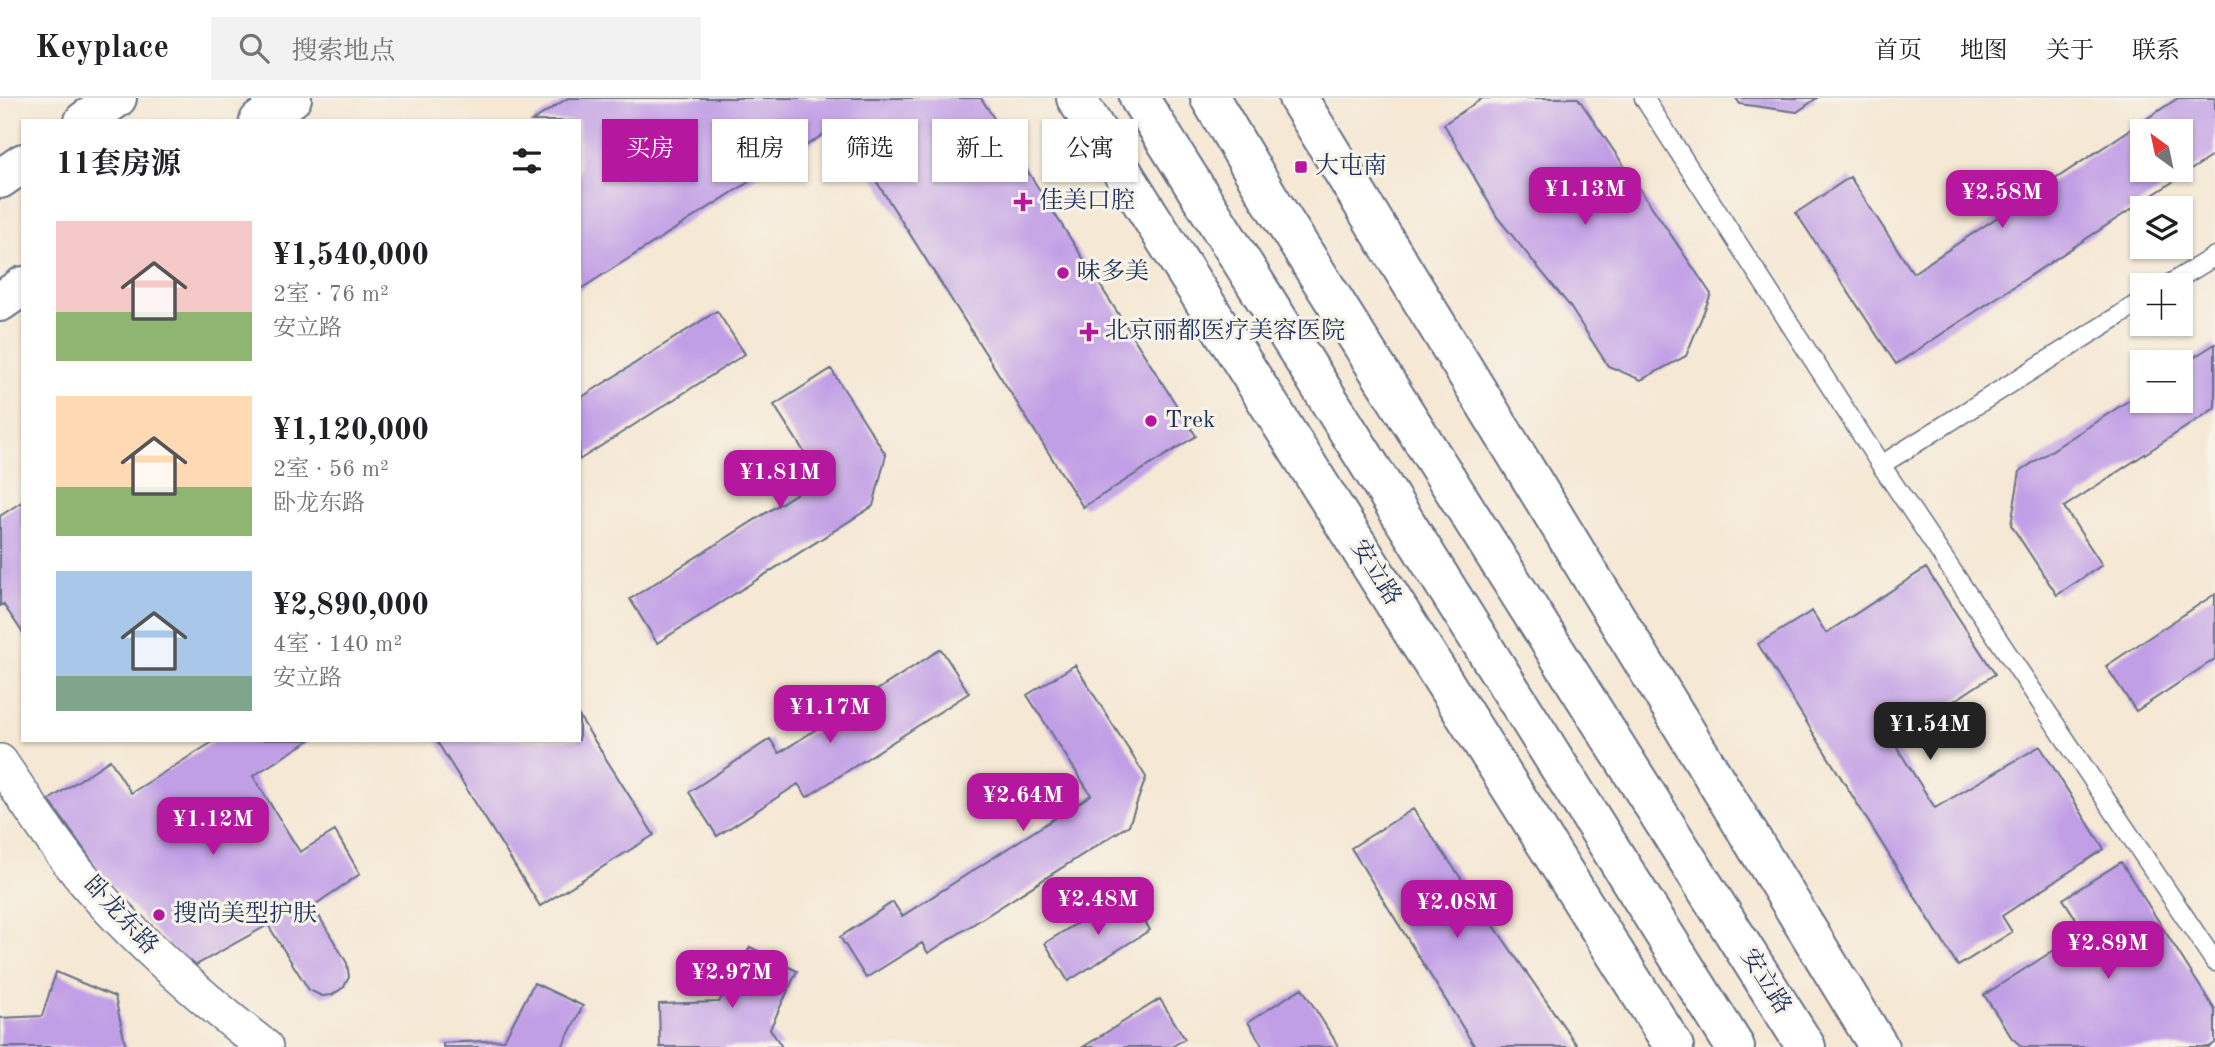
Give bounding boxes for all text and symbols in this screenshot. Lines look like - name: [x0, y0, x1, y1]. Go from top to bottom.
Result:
- search box: [211, 17, 701, 80]
- icon: search: [235, 29, 273, 67]
- text: Keyplace: [35, 32, 169, 65]
- text: 搜索地点: [291, 39, 395, 65]
- text: 首页: [1874, 40, 1922, 64]
- text: 地图: [1960, 40, 2008, 64]
- text: 关于: [2046, 40, 2094, 64]
- text: 联系: [2132, 40, 2180, 64]
- chip: 买房: [602, 119, 698, 182]
- chip: 租房: [712, 119, 808, 182]
- chip: 筛选: [822, 119, 918, 182]
- chip: 新上: [932, 119, 1028, 182]
- chip: 公寓: [1042, 119, 1138, 182]
- north arrow: [2130, 119, 2193, 182]
- map controls: [2130, 119, 2193, 413]
- icon: filters: [508, 142, 546, 180]
- text: 11套房源: [56, 150, 181, 180]
- place label: 大屯南: [1315, 152, 1387, 179]
- marker: 大屯南: [1293, 159, 1309, 175]
- pin: ¥1.13M: [1528, 167, 1642, 227]
- pin: ¥2.58M: [1945, 170, 2059, 230]
- text: ¥1.13M: [1545, 178, 1625, 201]
- text: ¥2.58M: [1962, 181, 2042, 204]
- place label: 佳美口腔: [1039, 187, 1135, 214]
- marker: 佳美口腔: [1013, 192, 1033, 212]
- button: layers: [2130, 196, 2193, 259]
- text: ¥1,540,000: [273, 241, 429, 271]
- icon: home: [112, 249, 196, 333]
- place label: 味多美: [1077, 258, 1149, 285]
- marker: 味多美: [1055, 265, 1071, 281]
- button: +: [2130, 273, 2193, 336]
- text: 2室 · 76 m²: [273, 283, 389, 306]
- text: 安立路: [273, 317, 342, 340]
- place label: 北京丽都医疗美容医院: [1105, 317, 1345, 344]
- marker: 北京丽都医疗美容医院: [1079, 322, 1099, 342]
- button: −: [2130, 350, 2193, 413]
- place label: Trek: [1165, 409, 1216, 433]
- marker: Trek: [1143, 413, 1159, 429]
- text: ¥1,120,000: [273, 416, 429, 446]
- icon: home: [112, 424, 196, 508]
- pin: ¥1.81M: [723, 450, 837, 510]
- text: 2室 · 56 m²: [273, 458, 389, 481]
- text: ¥1.81M: [740, 461, 820, 484]
- text: 卧龙东路: [273, 492, 365, 515]
- street label: 安立路: [1346, 535, 1407, 610]
- text: ¥2,890,000: [273, 591, 429, 621]
- icon: home: [112, 599, 196, 683]
- text: 4室 · 140 m²: [273, 633, 402, 656]
- text: 安立路: [273, 667, 342, 690]
- pin: ¥1.17M: [773, 686, 887, 745]
- text: ¥1.17M: [790, 696, 870, 719]
- pin: ¥1.54M: [1873, 702, 1987, 762]
- text: ¥1.54M: [1890, 713, 1970, 736]
- pin: ¥2.64M: [966, 774, 1080, 833]
- text: ¥2.64M: [983, 784, 1063, 807]
- pin: ¥1.12M: [156, 798, 270, 857]
- text: ¥1.12M: [173, 808, 253, 831]
- street label: 卧龙东路: [78, 871, 164, 959]
- pin: ¥2.48M: [1041, 878, 1155, 937]
- pin: ¥2.08M: [1400, 880, 1514, 940]
- text: ¥2.48M: [1058, 888, 1138, 911]
- text: ¥2.08M: [1417, 891, 1497, 914]
- place label: 搜尚美型护肤: [173, 900, 317, 927]
- marker: 搜尚美型护肤: [151, 907, 167, 923]
- pin: ¥2.89M: [2051, 922, 2165, 981]
- text: ¥2.89M: [2068, 932, 2148, 955]
- street label: 安立路: [1736, 944, 1797, 1019]
- pin: ¥2.97M: [675, 950, 789, 1010]
- text: ¥2.97M: [692, 961, 772, 984]

